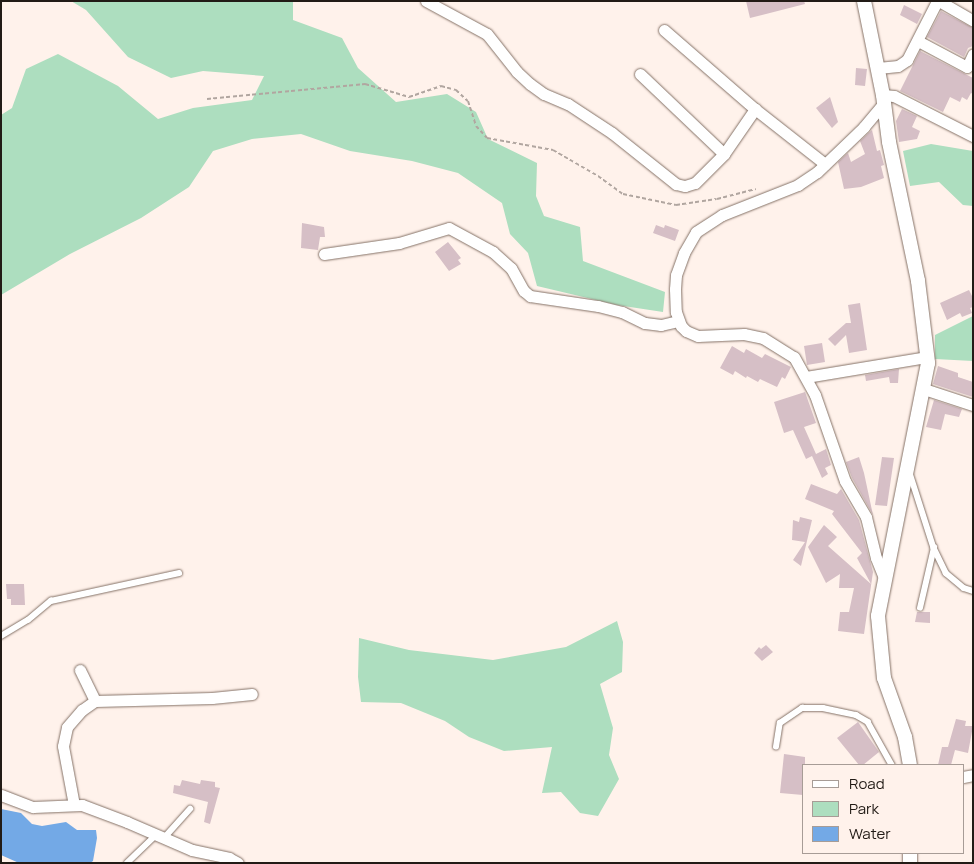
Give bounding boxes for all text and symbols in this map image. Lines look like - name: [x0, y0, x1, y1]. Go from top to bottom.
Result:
- legend: [802, 764, 964, 854]
- text: Road: [849, 773, 885, 794]
- text: Park: [849, 798, 879, 819]
- text: Water: [849, 823, 891, 844]

